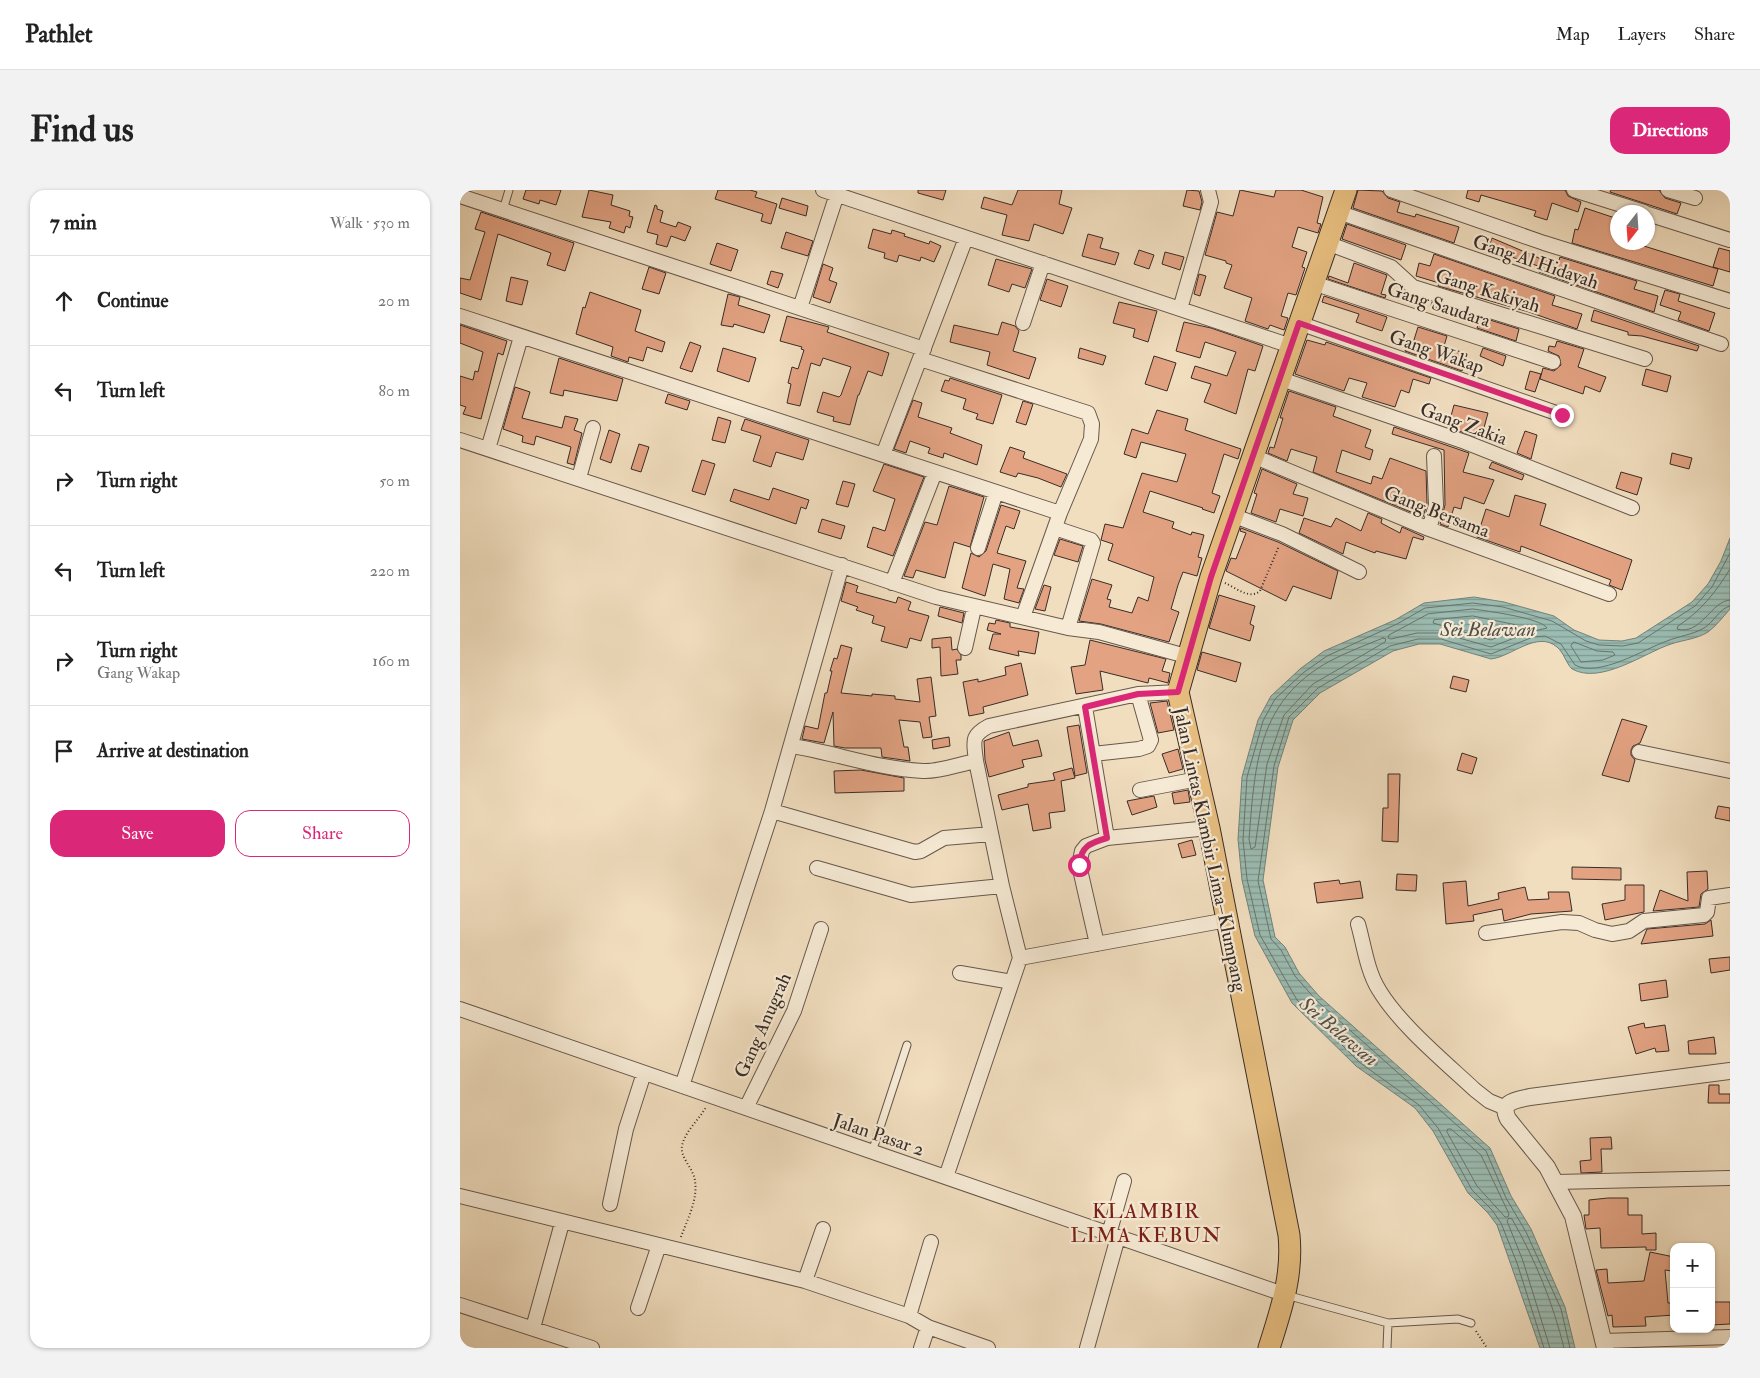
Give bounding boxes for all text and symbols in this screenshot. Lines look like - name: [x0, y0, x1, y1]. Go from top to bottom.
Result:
- text: Pathlet: [25, 19, 93, 50]
- text: Map: [1556, 23, 1590, 46]
- text: Layers: [1618, 23, 1666, 46]
- text: Share: [1694, 23, 1735, 46]
- button: Directions: [1610, 107, 1730, 154]
- text: Find us: [30, 108, 134, 152]
- north arrow: [1610, 205, 1655, 250]
- text: 7 min: [50, 209, 97, 236]
- text: Walk · 530 m: [330, 213, 410, 233]
- street label: Gang Al Hidayah: [1470, 229, 1602, 295]
- street label: Gang Kakiyah: [1432, 264, 1543, 318]
- street label: Gang Saudara: [1384, 277, 1494, 333]
- icon: ahead: [50, 287, 78, 315]
- text: Continue: [97, 289, 168, 313]
- text: 20 m: [378, 291, 410, 311]
- street label: Gang Wakap: [1386, 325, 1487, 380]
- icon: left: [50, 377, 78, 405]
- text: Turn left: [97, 379, 165, 403]
- text: 80 m: [379, 381, 410, 401]
- street label: Gang Zakia: [1417, 397, 1511, 451]
- route end: [1551, 404, 1574, 427]
- icon: right: [50, 467, 78, 495]
- text: Turn right: [97, 469, 177, 493]
- text: 50 m: [379, 471, 410, 491]
- street label: Gang Bersama: [1380, 481, 1493, 543]
- icon: left: [50, 557, 78, 585]
- text: Turn left: [97, 559, 165, 583]
- text: 220 m: [370, 561, 410, 581]
- water label: Sei Belawan: [1439, 617, 1536, 642]
- text: Turn right: [97, 639, 177, 663]
- icon: right: [50, 647, 78, 675]
- text: 160 m: [372, 651, 410, 671]
- text: Gang Wakap: [97, 663, 180, 683]
- street label: Jalan Lintas Klambir Lima–Klumpang: [1167, 704, 1252, 995]
- icon: arrive: [50, 737, 78, 765]
- text: Arrive at destination: [97, 739, 249, 763]
- button: Save: [50, 810, 225, 857]
- button: Share: [235, 810, 410, 857]
- route start: [1068, 854, 1091, 877]
- street label: Gang Anugrah: [729, 969, 797, 1082]
- water label: Sei Belawan: [1293, 991, 1383, 1072]
- street label: Jalan Pasar 2: [829, 1108, 928, 1162]
- district label: KLAMBIR LIMA KEBUN: [1070, 1198, 1222, 1249]
- map controls: [1670, 1243, 1715, 1333]
- button: +: [1670, 1243, 1715, 1288]
- button: −: [1670, 1288, 1715, 1333]

